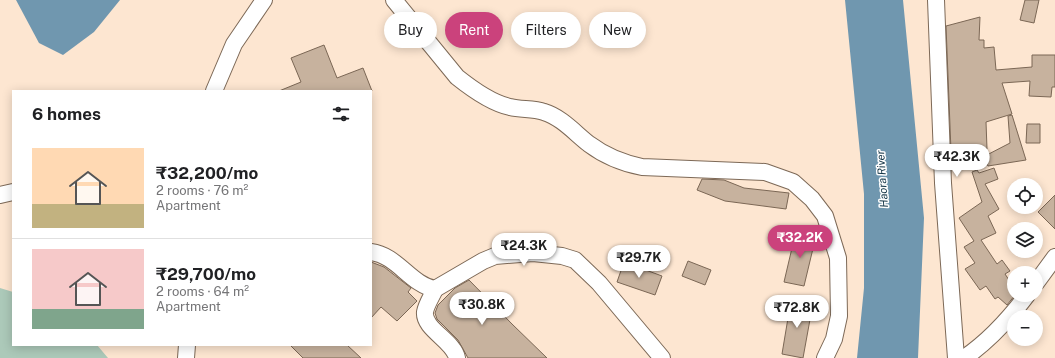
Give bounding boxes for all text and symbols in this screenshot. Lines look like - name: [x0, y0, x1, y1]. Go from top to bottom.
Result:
- chip: Buy: [384, 12, 437, 48]
- chip: Rent: [445, 12, 503, 48]
- chip: Filters: [511, 12, 581, 48]
- chip: New: [589, 12, 646, 48]
- icon: filters: [330, 103, 352, 125]
- text: 6 homes: [32, 104, 101, 124]
- pin: ₹42.3K: [924, 144, 990, 178]
- water label: Haora River: [874, 149, 890, 208]
- text: ₹42.3K: [934, 149, 980, 164]
- text: ₹32,200/mo: [156, 163, 258, 183]
- icon: home: [64, 164, 112, 212]
- map controls: [1007, 178, 1043, 346]
- button: locate: [1007, 178, 1043, 214]
- text: 2 rooms · 76 m²: [156, 183, 248, 198]
- text: Apartment: [156, 198, 221, 213]
- button: layers: [1007, 222, 1043, 258]
- pin: ₹32.2K: [767, 225, 833, 259]
- text: ₹32.2K: [777, 230, 823, 245]
- pin: ₹24.3K: [491, 233, 557, 267]
- text: ₹24.3K: [501, 238, 547, 253]
- pin: ₹29.7K: [606, 245, 672, 279]
- text: ₹29.7K: [616, 250, 662, 265]
- text: ₹29,700/mo: [156, 264, 256, 284]
- icon: home: [64, 265, 112, 313]
- button: +: [1007, 266, 1043, 302]
- text: 2 rooms · 64 m²: [156, 284, 249, 299]
- pin: ₹30.8K: [449, 292, 515, 326]
- pin: ₹72.8K: [764, 295, 830, 329]
- text: ₹30.8K: [459, 297, 505, 312]
- text: Apartment: [156, 299, 221, 314]
- text: ₹72.8K: [774, 300, 820, 315]
- button: −: [1007, 310, 1043, 346]

